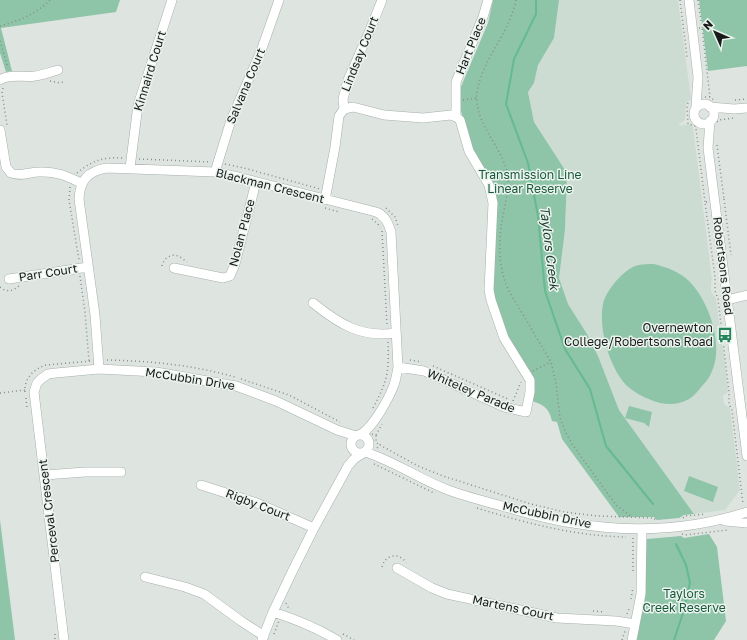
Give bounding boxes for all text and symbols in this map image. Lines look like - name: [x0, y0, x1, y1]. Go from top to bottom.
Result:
- north arrow: [695, 12, 735, 52]
- street label: Lindsay Court: [338, 14, 382, 94]
- street label: Hart Place: [452, 15, 489, 77]
- text: N: [700, 17, 715, 32]
- street label: Kinnaird Court: [130, 29, 169, 113]
- street label: Salvana Court: [223, 46, 268, 126]
- street label: Blackman Crescent: [214, 165, 326, 206]
- park label: Transmission Line Linear Reserve: [478, 167, 582, 196]
- street label: Nolan Place: [225, 197, 258, 268]
- water label: Taylors Creek: [537, 205, 563, 293]
- street label: Robertsons Road: [710, 216, 737, 316]
- street label: Parr Court: [17, 260, 79, 285]
- place label: Overnewton College/Robertsons Road: [564, 320, 713, 349]
- bus stop icon: Overnewton College/Robertsons Road: [716, 326, 734, 344]
- street label: McCubbin Drive: [144, 364, 236, 393]
- street label: Whiteley Parade: [425, 365, 518, 416]
- street label: Perceval Crescent: [35, 458, 62, 564]
- street label: Rigby Court: [224, 485, 293, 524]
- street label: McCubbin Drive: [501, 498, 593, 531]
- park label: Taylors Creek Reserve: [642, 586, 726, 615]
- street label: Martens Court: [471, 592, 555, 624]

